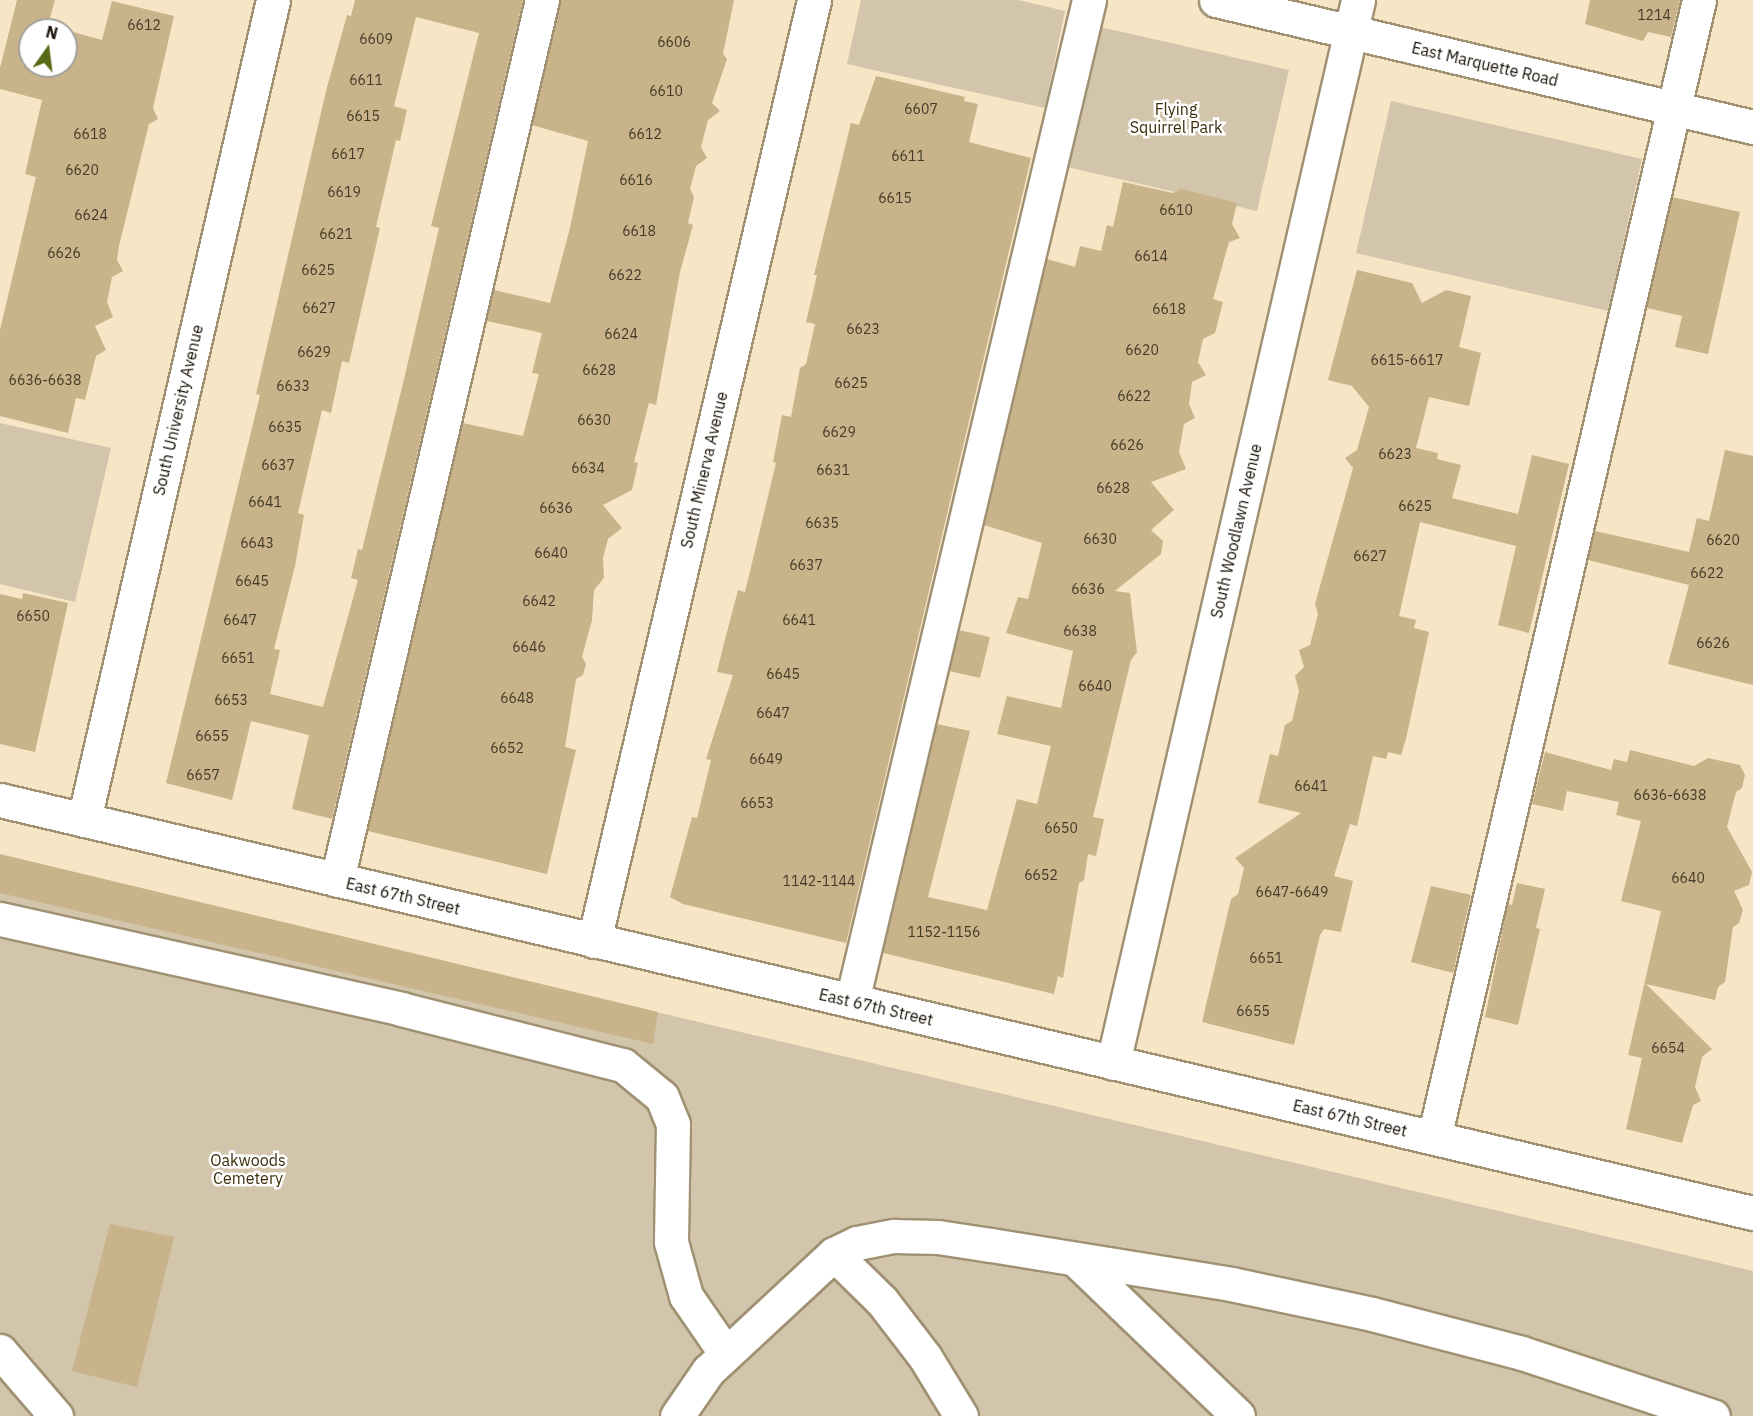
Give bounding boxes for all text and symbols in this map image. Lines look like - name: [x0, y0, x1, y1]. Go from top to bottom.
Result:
- house number: 1214: [1637, 7, 1671, 23]
- house number: 6612: [127, 17, 161, 33]
- north arrow: [18, 18, 78, 78]
- text: N: [44, 21, 60, 44]
- house number: 6609: [359, 31, 393, 47]
- house number: 6606: [657, 34, 691, 50]
- street label: East Marquette Road: [1410, 38, 1560, 90]
- house number: 6611: [349, 72, 383, 88]
- house number: 6610: [649, 83, 683, 99]
- park label: Flying Squirrel Park: [1130, 99, 1222, 137]
- house number: 6607: [904, 101, 938, 117]
- house number: 6615: [346, 108, 380, 124]
- house number: 6618: [73, 126, 107, 142]
- house number: 6612: [628, 126, 662, 142]
- house number: 6617: [331, 146, 365, 162]
- house number: 6611: [891, 148, 925, 164]
- house number: 6620: [65, 162, 99, 178]
- house number: 6616: [619, 172, 653, 188]
- house number: 6619: [327, 184, 361, 200]
- house number: 6615: [878, 190, 912, 206]
- house number: 6610: [1159, 202, 1193, 218]
- house number: 6624: [74, 207, 108, 223]
- house number: 6618: [622, 223, 656, 239]
- house number: 6621: [319, 226, 353, 242]
- house number: 6626: [47, 245, 81, 261]
- house number: 6614: [1134, 248, 1168, 264]
- house number: 6625: [301, 262, 335, 278]
- house number: 6622: [608, 267, 642, 283]
- house number: 6627: [302, 300, 336, 316]
- house number: 6618: [1152, 301, 1186, 317]
- house number: 6623: [846, 321, 880, 337]
- street label: South University Avenue: [149, 323, 207, 497]
- house number: 6624: [604, 326, 638, 342]
- house number: 6620: [1125, 342, 1159, 358]
- house number: 6629: [297, 344, 331, 360]
- house number: 6615-6617: [1371, 352, 1443, 368]
- house number: 6628: [582, 362, 616, 378]
- house number: 6636-6638: [9, 372, 81, 388]
- house number: 6625: [834, 375, 868, 391]
- house number: 6633: [276, 378, 310, 394]
- house number: 6622: [1117, 388, 1151, 404]
- street label: South Minerva Avenue: [677, 390, 731, 550]
- house number: 6630: [577, 412, 611, 428]
- house number: 6635: [268, 419, 302, 435]
- house number: 6629: [822, 424, 856, 440]
- house number: 6626: [1110, 437, 1144, 453]
- street label: South Woodlawn Avenue: [1207, 442, 1265, 620]
- house number: 6623: [1378, 446, 1412, 462]
- house number: 6637: [261, 457, 295, 473]
- house number: 6634: [571, 460, 605, 476]
- house number: 6631: [816, 462, 850, 478]
- house number: 6628: [1096, 480, 1130, 496]
- house number: 6641: [248, 494, 282, 510]
- house number: 6625: [1398, 498, 1432, 514]
- house number: 6636: [539, 500, 573, 516]
- house number: 6635: [805, 515, 839, 531]
- house number: 6630: [1083, 531, 1117, 547]
- house number: 6620: [1706, 532, 1740, 548]
- house number: 6643: [240, 535, 274, 551]
- house number: 6640: [534, 545, 568, 561]
- house number: 6627: [1353, 548, 1387, 564]
- house number: 6637: [789, 557, 823, 573]
- house number: 6622: [1690, 565, 1724, 581]
- house number: 6645: [235, 573, 269, 589]
- house number: 6636: [1071, 581, 1105, 597]
- house number: 6642: [522, 593, 556, 609]
- house number: 6650: [16, 608, 50, 624]
- house number: 6647: [223, 612, 257, 628]
- house number: 6641: [782, 612, 816, 628]
- house number: 6638: [1063, 623, 1097, 639]
- house number: 6626: [1696, 635, 1730, 651]
- house number: 6646: [512, 639, 546, 655]
- house number: 6651: [221, 650, 255, 666]
- house number: 6645: [766, 666, 800, 682]
- house number: 6640: [1078, 678, 1112, 694]
- house number: 6648: [500, 690, 534, 706]
- house number: 6653: [214, 692, 248, 708]
- house number: 6647: [756, 705, 790, 721]
- house number: 6655: [195, 728, 229, 744]
- house number: 6652: [490, 740, 524, 756]
- house number: 6649: [749, 751, 783, 767]
- house number: 6657: [186, 767, 220, 783]
- house number: 6641: [1294, 778, 1328, 794]
- house number: 6636-6638: [1634, 787, 1706, 803]
- house number: 6653: [740, 795, 774, 811]
- house number: 6650: [1044, 820, 1078, 836]
- house number: 6652: [1024, 867, 1058, 883]
- house number: 6640: [1671, 870, 1705, 886]
- house number: 1142-1144: [783, 873, 855, 889]
- street label: East 67th Street: [344, 874, 462, 918]
- house number: 6647-6649: [1256, 884, 1328, 900]
- house number: 1152-1156: [908, 924, 980, 940]
- house number: 6651: [1249, 950, 1283, 966]
- street label: East 67th Street: [817, 985, 935, 1029]
- house number: 6655: [1236, 1003, 1270, 1019]
- house number: 6654: [1651, 1040, 1685, 1056]
- street label: East 67th Street: [1291, 1096, 1409, 1140]
- park label: Oakwoods Cemetery: [210, 1150, 286, 1188]

